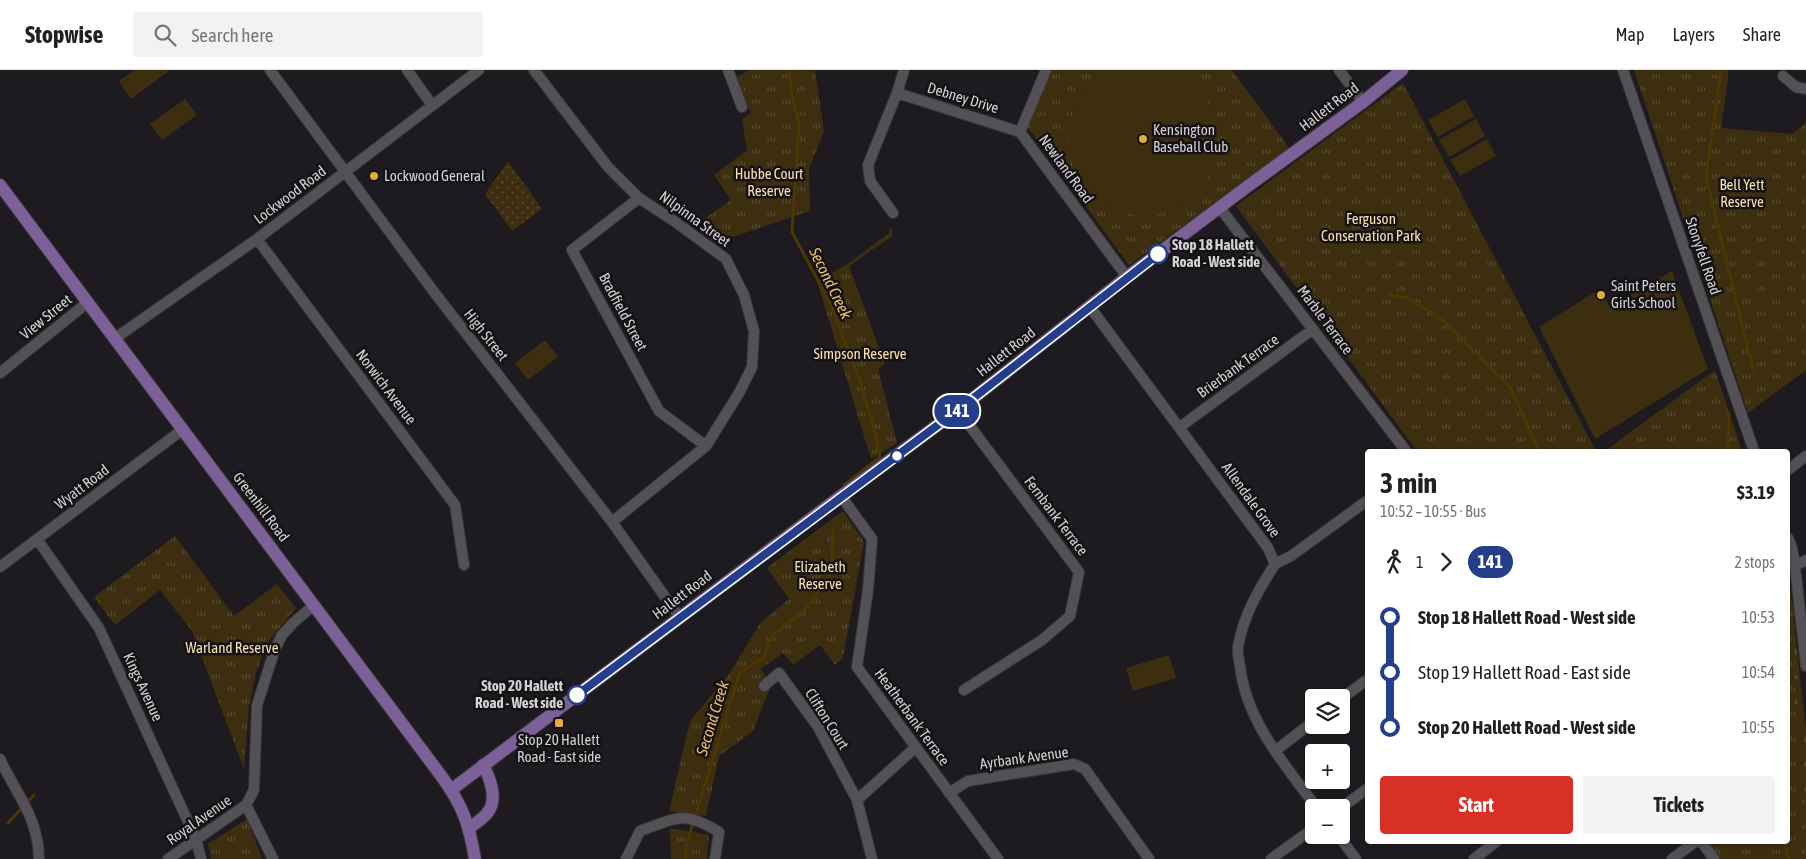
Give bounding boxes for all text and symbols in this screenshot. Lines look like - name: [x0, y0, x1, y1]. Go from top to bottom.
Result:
- search box: [133, 12, 483, 57]
- text: Stopwise: [25, 21, 103, 48]
- icon: search: [151, 21, 179, 49]
- text: Search here: [191, 24, 273, 46]
- text: Map: [1615, 24, 1644, 45]
- text: Layers: [1672, 24, 1715, 45]
- text: Share: [1743, 24, 1781, 45]
- street label: Debney Drive: [925, 79, 1001, 116]
- street label: Hallett Road: [1296, 79, 1362, 134]
- place label: Kensington Baseball Club: [1153, 121, 1228, 155]
- street label: Newland Road: [1036, 131, 1097, 206]
- marker: Kensington Baseball Club: [1137, 133, 1149, 145]
- street label: Lockwood Road: [250, 162, 329, 227]
- park label: Hubbe Court Reserve: [735, 165, 803, 199]
- place label: Lockwood General: [384, 167, 485, 184]
- marker: Lockwood General: [368, 170, 380, 182]
- park label: Bell Yett Reserve: [1719, 176, 1765, 210]
- street label: Nilpinna Street: [657, 187, 734, 250]
- park label: Ferguson Conservation Park: [1321, 210, 1421, 244]
- street label: Stonyfell Road: [1682, 215, 1725, 297]
- place label: Stop 18 Hallett Road - West side: [1172, 236, 1260, 270]
- water label: Second Creek: [806, 243, 856, 323]
- marker: Stop 18 Hallett Road - West side: [1148, 244, 1168, 264]
- street label: Bradfield Street: [596, 270, 651, 354]
- place label: Saint Peters Girls School: [1611, 277, 1676, 311]
- street label: Marble Terrace: [1294, 282, 1357, 358]
- marker: Saint Peters Girls School: [1595, 289, 1607, 301]
- street label: View Street: [16, 291, 75, 343]
- street label: High Street: [461, 305, 512, 364]
- street label: Hallett Road: [973, 323, 1038, 380]
- street label: Brierbank Terrace: [1194, 330, 1282, 401]
- park label: Simpson Reserve: [813, 345, 907, 362]
- street label: Norwich Avenue: [353, 346, 420, 428]
- line badge: 141: [928, 395, 986, 427]
- text: 141: [944, 400, 970, 421]
- unlabelled marker: [890, 449, 904, 463]
- street label: Allendale Grove: [1219, 459, 1284, 540]
- street label: Wyatt Road: [51, 461, 112, 512]
- text: 3 min: [1380, 467, 1437, 499]
- street label: Greenhill Road: [230, 469, 293, 545]
- street label: Fernbank Terrace: [1021, 473, 1092, 559]
- text: $3.19: [1737, 481, 1775, 503]
- text: 10:52 – 10:55 · Bus: [1380, 502, 1486, 520]
- icon: walk: [1380, 548, 1408, 576]
- icon: forward: [1432, 548, 1460, 576]
- text: 141: [1478, 551, 1503, 572]
- text: 1: [1416, 553, 1424, 571]
- text: 2 stops: [1734, 553, 1775, 571]
- park label: Elizabeth Reserve: [794, 558, 846, 592]
- street label: Hallett Road: [649, 567, 715, 622]
- text: Stop 18 Hallett Road - West side: [1418, 606, 1636, 628]
- text: 10:53: [1742, 608, 1775, 626]
- park label: Warland Reserve: [186, 639, 279, 656]
- street label: Kings Avenue: [120, 650, 167, 724]
- text: Stop 19 Hallett Road - East side: [1418, 661, 1631, 683]
- text: 10:54: [1742, 663, 1775, 681]
- street label: Heatherbank Terrace: [872, 665, 953, 769]
- place label: Stop 20 Hallett Road - West side: [475, 677, 564, 711]
- water label: Second Creek: [692, 677, 732, 759]
- marker: Stop 20 Hallett Road - West side: [567, 685, 587, 705]
- street label: Clifton Court: [802, 685, 853, 752]
- map controls: [1305, 689, 1350, 844]
- button: layers: [1305, 689, 1350, 734]
- text: Stop 20 Hallett Road - West side: [1418, 716, 1636, 738]
- marker: Stop 20 Hallett Road - East side: [553, 717, 565, 729]
- text: 10:55: [1742, 718, 1775, 736]
- place label: Stop 20 Hallett Road - East side: [517, 731, 601, 765]
- street label: Ayrbank Avenue: [978, 743, 1070, 772]
- button: +: [1305, 744, 1350, 789]
- button: Start: [1380, 776, 1573, 834]
- button: Tickets: [1583, 776, 1775, 834]
- street label: Royal Avenue: [163, 791, 234, 848]
- button: −: [1305, 799, 1350, 844]

